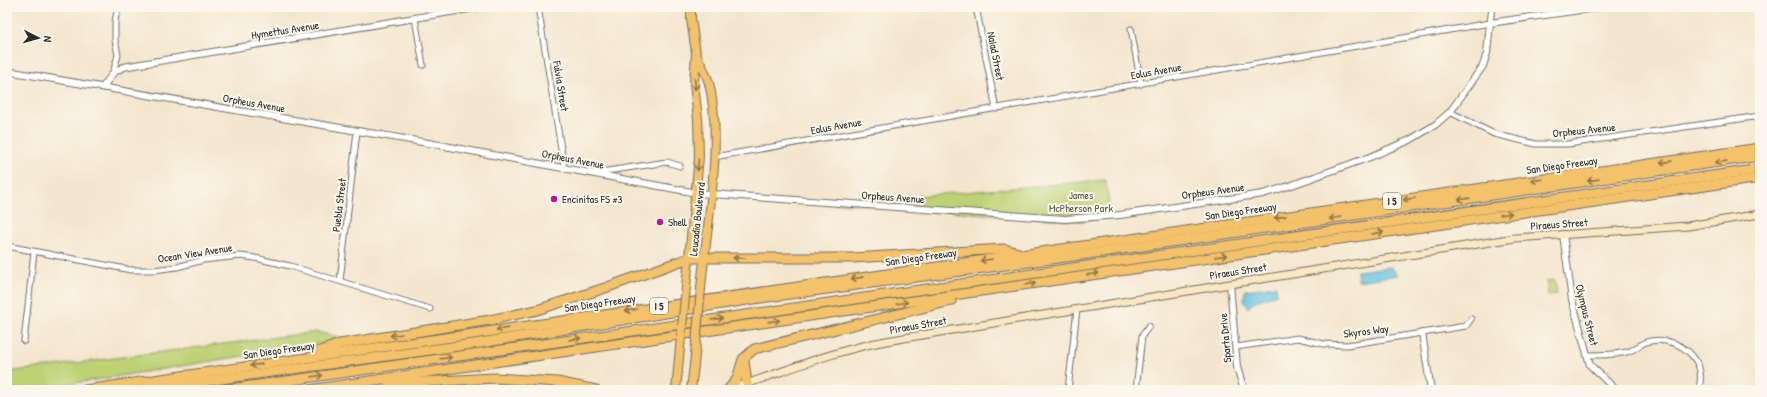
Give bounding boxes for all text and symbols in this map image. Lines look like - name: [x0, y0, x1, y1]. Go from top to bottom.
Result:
- north arrow: [18, 18, 58, 58]
- street label: Hymettus Avenue: [250, 18, 320, 42]
- street label: Naiad Street: [984, 30, 1008, 82]
- text: N: [41, 35, 55, 43]
- street label: Fulvia Street: [550, 59, 572, 112]
- street label: Eolus Avenue: [1130, 60, 1183, 82]
- one-way arrow: [691, 77, 698, 90]
- street label: Orpheus Avenue: [222, 91, 287, 115]
- street label: Eolus Avenue: [810, 115, 863, 137]
- street label: Orpheus Avenue: [1552, 120, 1617, 140]
- street label: Orpheus Avenue: [541, 146, 606, 172]
- street label: San Diego Freeway: [1525, 153, 1599, 177]
- one-way arrow: [695, 158, 702, 171]
- one-way arrow: [1660, 158, 1673, 166]
- one-way arrow: [1715, 158, 1728, 166]
- one-way arrow: [1531, 176, 1544, 184]
- one-way arrow: [1587, 176, 1600, 184]
- street label: Puebla Street: [329, 177, 349, 233]
- street label: Orpheus Avenue: [1181, 180, 1246, 202]
- street label: Leucadia Boulevard: [686, 181, 708, 257]
- street label: Orpheus Avenue: [861, 188, 926, 206]
- park label: James McPherson Park: [1049, 188, 1113, 215]
- place label: Encinitas FS #3: [562, 192, 623, 206]
- road number: I 5: [1383, 193, 1401, 209]
- marker: Encinitas FS #3: [549, 194, 559, 204]
- one-way arrow: [1403, 195, 1416, 203]
- one-way arrow: [1458, 195, 1471, 203]
- street label: San Diego Freeway: [1204, 199, 1278, 223]
- one-way arrow: [1499, 210, 1512, 218]
- one-way arrow: [1274, 213, 1287, 221]
- one-way arrow: [1329, 214, 1342, 222]
- place label: Shell: [668, 215, 687, 229]
- street label: Piraeus Street: [1530, 215, 1588, 233]
- marker: Shell: [655, 217, 665, 227]
- one-way arrow: [1371, 229, 1384, 237]
- street label: Ocean View Avenue: [157, 240, 234, 266]
- street label: San Diego Freeway: [884, 245, 958, 269]
- one-way arrow: [1214, 252, 1227, 260]
- one-way arrow: [733, 254, 746, 262]
- one-way arrow: [979, 256, 992, 264]
- street label: Piraeus Street: [1209, 260, 1268, 282]
- one-way arrow: [1086, 270, 1099, 278]
- one-way arrow: [851, 274, 864, 282]
- one-way arrow: [1023, 280, 1036, 288]
- street label: Olympus Street: [1573, 283, 1601, 347]
- street label: San Diego Freeway: [563, 291, 637, 315]
- road number: I 5: [650, 298, 668, 314]
- one-way arrow: [895, 299, 908, 307]
- one-way arrow: [625, 306, 638, 314]
- street label: Sparta Drive: [1216, 312, 1234, 363]
- street label: Piraeus Street: [888, 313, 948, 337]
- one-way arrow: [710, 315, 723, 323]
- one-way arrow: [767, 317, 780, 325]
- street label: Skyros Way: [1343, 321, 1390, 341]
- one-way arrow: [496, 325, 509, 333]
- one-way arrow: [390, 331, 403, 339]
- one-way arrow: [568, 335, 581, 343]
- street label: San Diego Freeway: [242, 338, 316, 362]
- one-way arrow: [439, 354, 452, 362]
- one-way arrow: [250, 361, 263, 369]
- one-way arrow: [310, 372, 323, 380]

